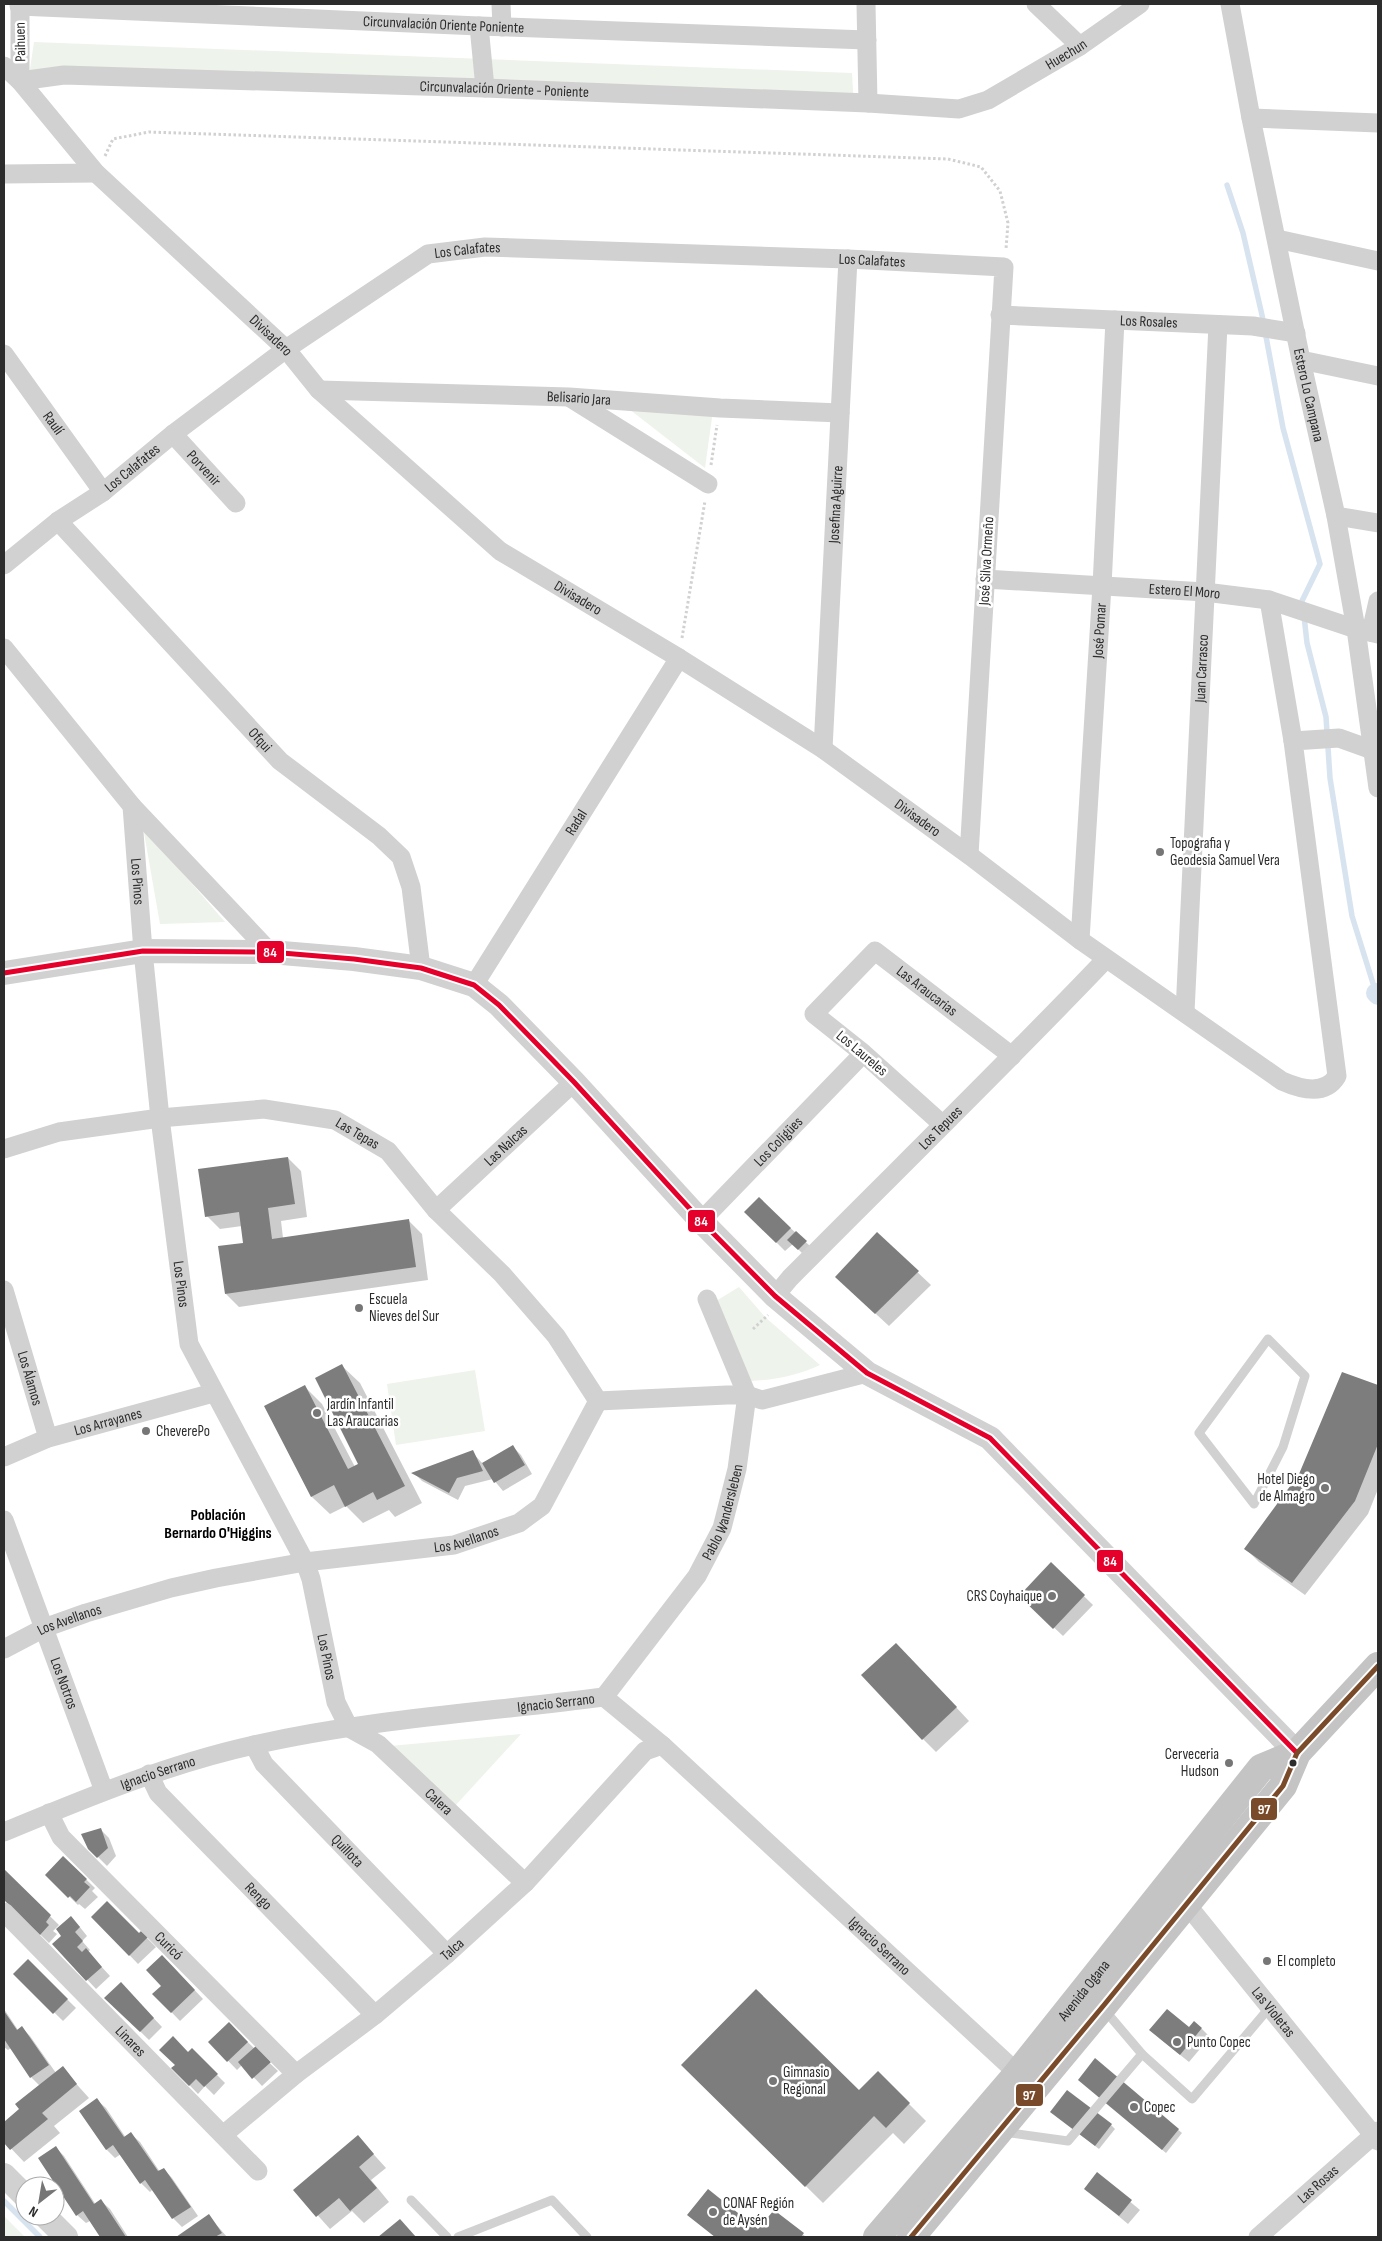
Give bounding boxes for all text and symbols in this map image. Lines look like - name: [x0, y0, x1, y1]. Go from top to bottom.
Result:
- street label: Circunvalación Oriente Poniente: [362, 12, 525, 38]
- street label: Paihuen: [11, 22, 30, 62]
- street label: Huechun: [1042, 35, 1091, 74]
- street label: Circunvalación Oriente - Poniente: [419, 77, 589, 102]
- street label: Los Calafates: [433, 238, 501, 263]
- street label: Los Calafates: [838, 250, 906, 272]
- street label: Divisadero: [245, 311, 297, 360]
- street label: Los Rosales: [1120, 311, 1178, 333]
- street label: Estero Lo Campana: [1289, 347, 1328, 444]
- street label: Belisario Jara: [547, 387, 612, 410]
- street label: Raulí: [38, 408, 68, 439]
- street label: Los Calafates: [101, 440, 164, 497]
- street label: Porvenir: [182, 446, 225, 491]
- street label: Josefina Aguirre: [824, 465, 847, 545]
- street label: José Silva Ormeño: [975, 516, 998, 607]
- street label: Divisadero: [550, 576, 605, 620]
- street label: Estero El Moro: [1148, 580, 1221, 604]
- street label: José Pomar: [1088, 602, 1111, 660]
- street label: Juan Carrasco: [1191, 634, 1213, 704]
- street label: Ofqui: [244, 724, 276, 757]
- street label: Divisadero: [891, 795, 944, 841]
- street label: Radal: [561, 806, 592, 839]
- place label: Topografia y Geodesia Samuel Vera: [1170, 834, 1280, 870]
- marker: Topografia y Geodesia Samuel Vera: [1154, 846, 1166, 858]
- street label: Los Pinos: [126, 858, 148, 905]
- line badge: 84: [256, 940, 285, 964]
- text: 84: [263, 944, 277, 961]
- street label: Las Araucarias: [892, 962, 961, 1021]
- street label: Los Laureles: [832, 1026, 891, 1080]
- street label: Los Tepues: [915, 1102, 967, 1154]
- street label: Las Tepas: [332, 1113, 383, 1154]
- street label: Los Coligües: [750, 1113, 807, 1171]
- street label: Las Nalcas: [480, 1121, 532, 1171]
- line badge: 84: [687, 1209, 716, 1233]
- text: 84: [694, 1213, 708, 1230]
- street label: Los Pinos: [168, 1260, 193, 1308]
- place label: Escuela Nieves del Sur: [369, 1290, 440, 1326]
- marker: Escuela Nieves del Sur: [353, 1302, 365, 1314]
- street label: Los Álamos: [13, 1349, 47, 1408]
- place label: Jardín Infantil Las Araucarias: [326, 1395, 399, 1431]
- street label: Los Arrayanes: [72, 1404, 144, 1440]
- marker: Jardín Infantil Las Araucarias: [311, 1407, 323, 1419]
- place label: CheverePo: [156, 1422, 210, 1441]
- marker: CheverePo: [140, 1425, 152, 1437]
- street label: Pablo Wandersleben: [698, 1463, 748, 1564]
- place label: Hotel Diego de Almagro: [1257, 1470, 1315, 1506]
- marker: Hotel Diego de Almagro: [1319, 1482, 1331, 1494]
- district label: Población Bernardo O'Higgins: [164, 1506, 272, 1543]
- street label: Los Avellanos: [433, 1522, 501, 1557]
- line badge: 84: [1096, 1549, 1124, 1573]
- text: 84: [1103, 1553, 1117, 1570]
- place label: CRS Coyhaique: [966, 1587, 1042, 1606]
- marker: CRS Coyhaique: [1046, 1590, 1058, 1602]
- street label: Los Avellanos: [34, 1600, 104, 1640]
- street label: Los Pinos: [312, 1632, 340, 1682]
- street label: Los Notros: [46, 1655, 82, 1712]
- street label: Ignacio Serrano: [516, 1689, 596, 1717]
- place label: Cerveceria Hudson: [1165, 1745, 1219, 1781]
- street label: Ignacio Serrano: [118, 1752, 198, 1795]
- marker: Cerveceria Hudson: [1223, 1757, 1235, 1769]
- unlabelled marker: [1288, 1758, 1298, 1768]
- street label: Calera: [421, 1784, 457, 1820]
- line badge: 97: [1250, 1797, 1278, 1821]
- text: 97: [1258, 1801, 1271, 1818]
- street label: Quillota: [327, 1831, 368, 1872]
- street label: Rengo: [241, 1878, 276, 1914]
- street label: Ignacio Serrano: [844, 1913, 914, 1980]
- street label: Curicó: [150, 1928, 187, 1964]
- street label: Talca: [437, 1934, 468, 1965]
- place label: El completo: [1277, 1952, 1336, 1971]
- marker: El completo: [1261, 1955, 1273, 1967]
- street label: Avenida Ogana: [1053, 1956, 1114, 2026]
- street label: Las Violetas: [1247, 1983, 1299, 2041]
- street label: Linares: [111, 2022, 150, 2061]
- place label: Punto Copec: [1187, 2033, 1251, 2052]
- marker: Punto Copec: [1171, 2036, 1183, 2048]
- place label: Gimnasio Regional: [783, 2063, 830, 2099]
- marker: Gimnasio Regional: [767, 2075, 779, 2087]
- line badge: 97: [1015, 2083, 1044, 2107]
- text: 97: [1023, 2087, 1036, 2104]
- place label: Copec: [1144, 2098, 1176, 2117]
- marker: Copec: [1128, 2101, 1140, 2113]
- street label: Las Rosas: [1294, 2161, 1343, 2208]
- north arrow: [15, 2176, 65, 2226]
- place label: CONAF Región de Aysén: [723, 2194, 794, 2230]
- text: N: [26, 2203, 41, 2221]
- marker: CONAF Región de Aysén: [707, 2206, 719, 2218]

